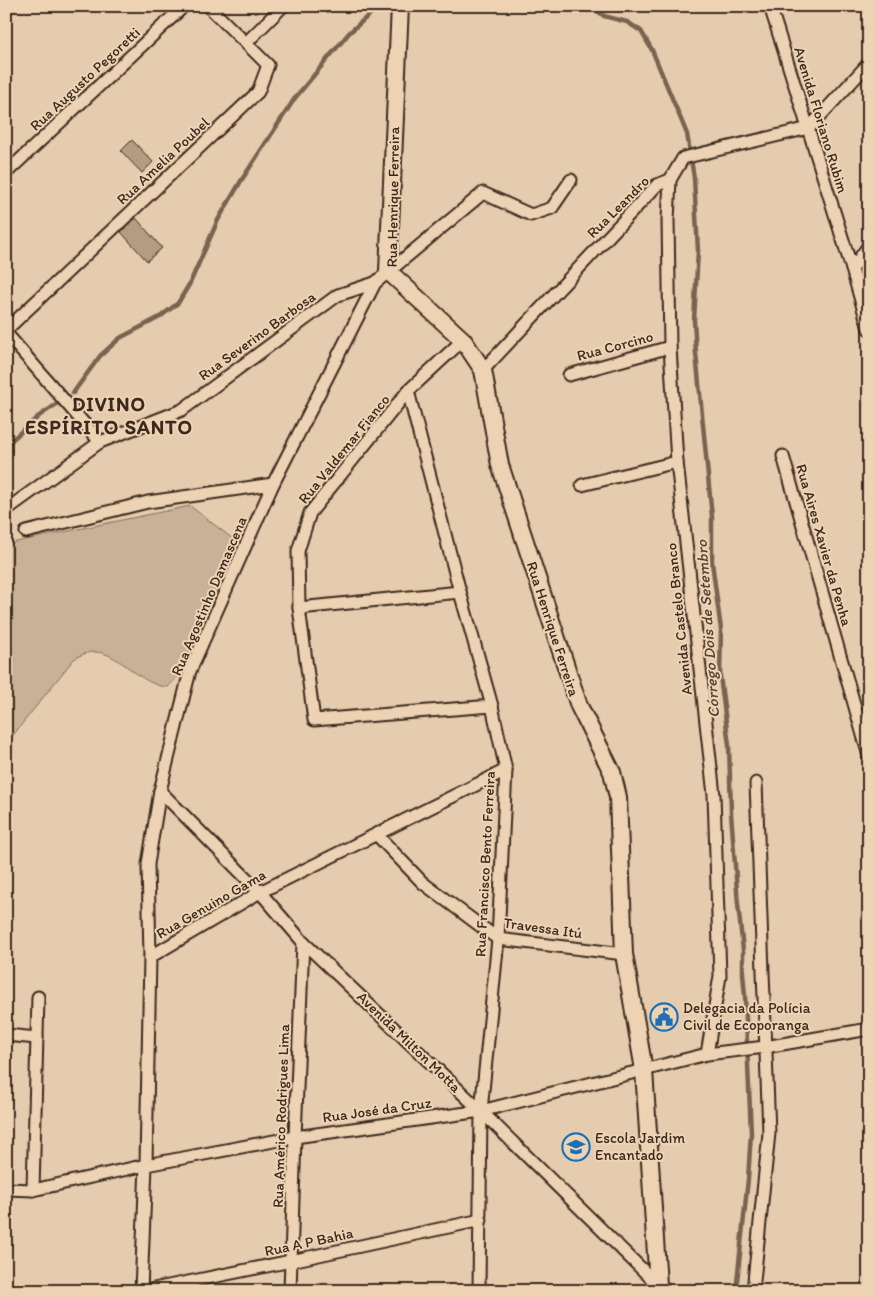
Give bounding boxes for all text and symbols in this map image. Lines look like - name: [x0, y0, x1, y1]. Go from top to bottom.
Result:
- street label: Rua Augusto Pegoretti: [26, 23, 144, 135]
- street label: Avenida Floriano Rubim: [790, 45, 852, 195]
- street label: Rua Amelia Poubel: [113, 113, 214, 209]
- street label: Rua Henrique Ferreira: [383, 126, 403, 268]
- street label: Rua Leandro: [583, 172, 653, 242]
- street label: Rua Severino Barbosa: [195, 287, 319, 385]
- street label: Rua Corcino: [575, 327, 655, 365]
- street label: Rua Valdemar Fianco: [294, 391, 394, 507]
- district label: DIVINO ESPÍRITO SANTO: [25, 392, 193, 439]
- street label: Rua Aires Xavier da Penha: [792, 462, 856, 628]
- street label: Rua Agostinho Damascena: [167, 513, 251, 678]
- water label: Córrego Dois de Setembro: [692, 538, 723, 719]
- street label: Avenida Castelo Branco: [662, 542, 696, 696]
- street label: Rua Henrique Ferreira: [523, 559, 583, 699]
- street label: Rua Francisco Bento Ferreira: [471, 770, 499, 957]
- street label: Rua Genuino Gama: [153, 865, 269, 943]
- street label: Travessa Itú: [503, 914, 583, 942]
- street label: Avenida Milton Motta: [353, 988, 465, 1096]
- place label: Delegacia da Polícia Civil de Ecoporanga: [683, 999, 811, 1034]
- public building icon: Delegacia da Polícia Civil de Ecoporanga: [649, 1002, 679, 1032]
- street label: Rua Américo Rodrigues Lima: [269, 1024, 293, 1208]
- street label: Rua José da Cruz: [321, 1093, 433, 1127]
- place label: Escola Jardim Encantado: [595, 1129, 685, 1164]
- school or university icon: Escola Jardim Encantado: [561, 1132, 591, 1162]
- street label: Rua A P Bahia: [263, 1224, 355, 1260]

